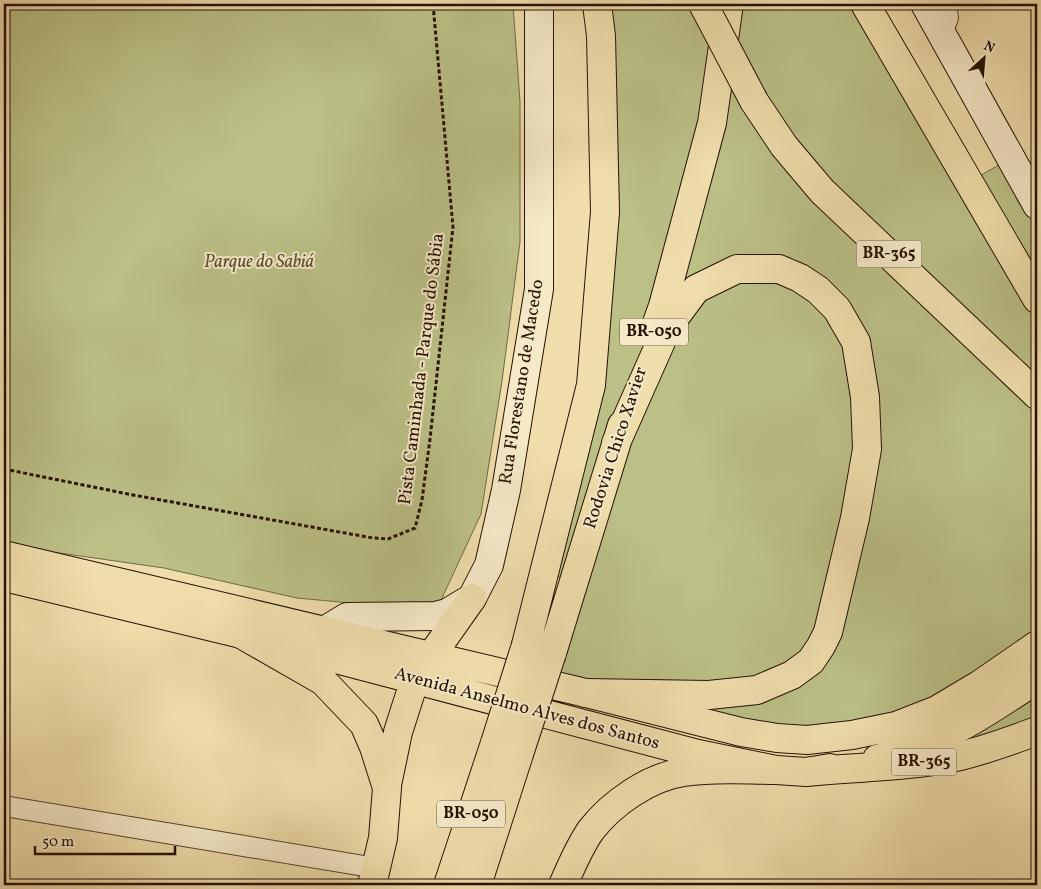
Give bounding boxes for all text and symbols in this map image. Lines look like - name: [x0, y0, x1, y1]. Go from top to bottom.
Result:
- north arrow: [958, 32, 1008, 82]
- text: N: [980, 37, 998, 58]
- street label: Pista Caminhada - Parque do Sábia: [393, 232, 451, 506]
- road number: BR-365: [856, 240, 922, 268]
- park label: Parque do Sabiá: [204, 250, 314, 275]
- street label: Rua Florestano de Macedo: [493, 278, 551, 486]
- road number: BR-050: [620, 318, 688, 346]
- street label: Rodovia Chico Xavier: [578, 363, 654, 532]
- street label: Avenida Anselmo Alves dos Santos: [392, 661, 662, 757]
- road number: BR-365: [892, 749, 956, 776]
- road number: BR-050: [437, 801, 505, 828]
- scale bar: [35, 824, 175, 856]
- text: 50 m: [42, 832, 74, 853]

